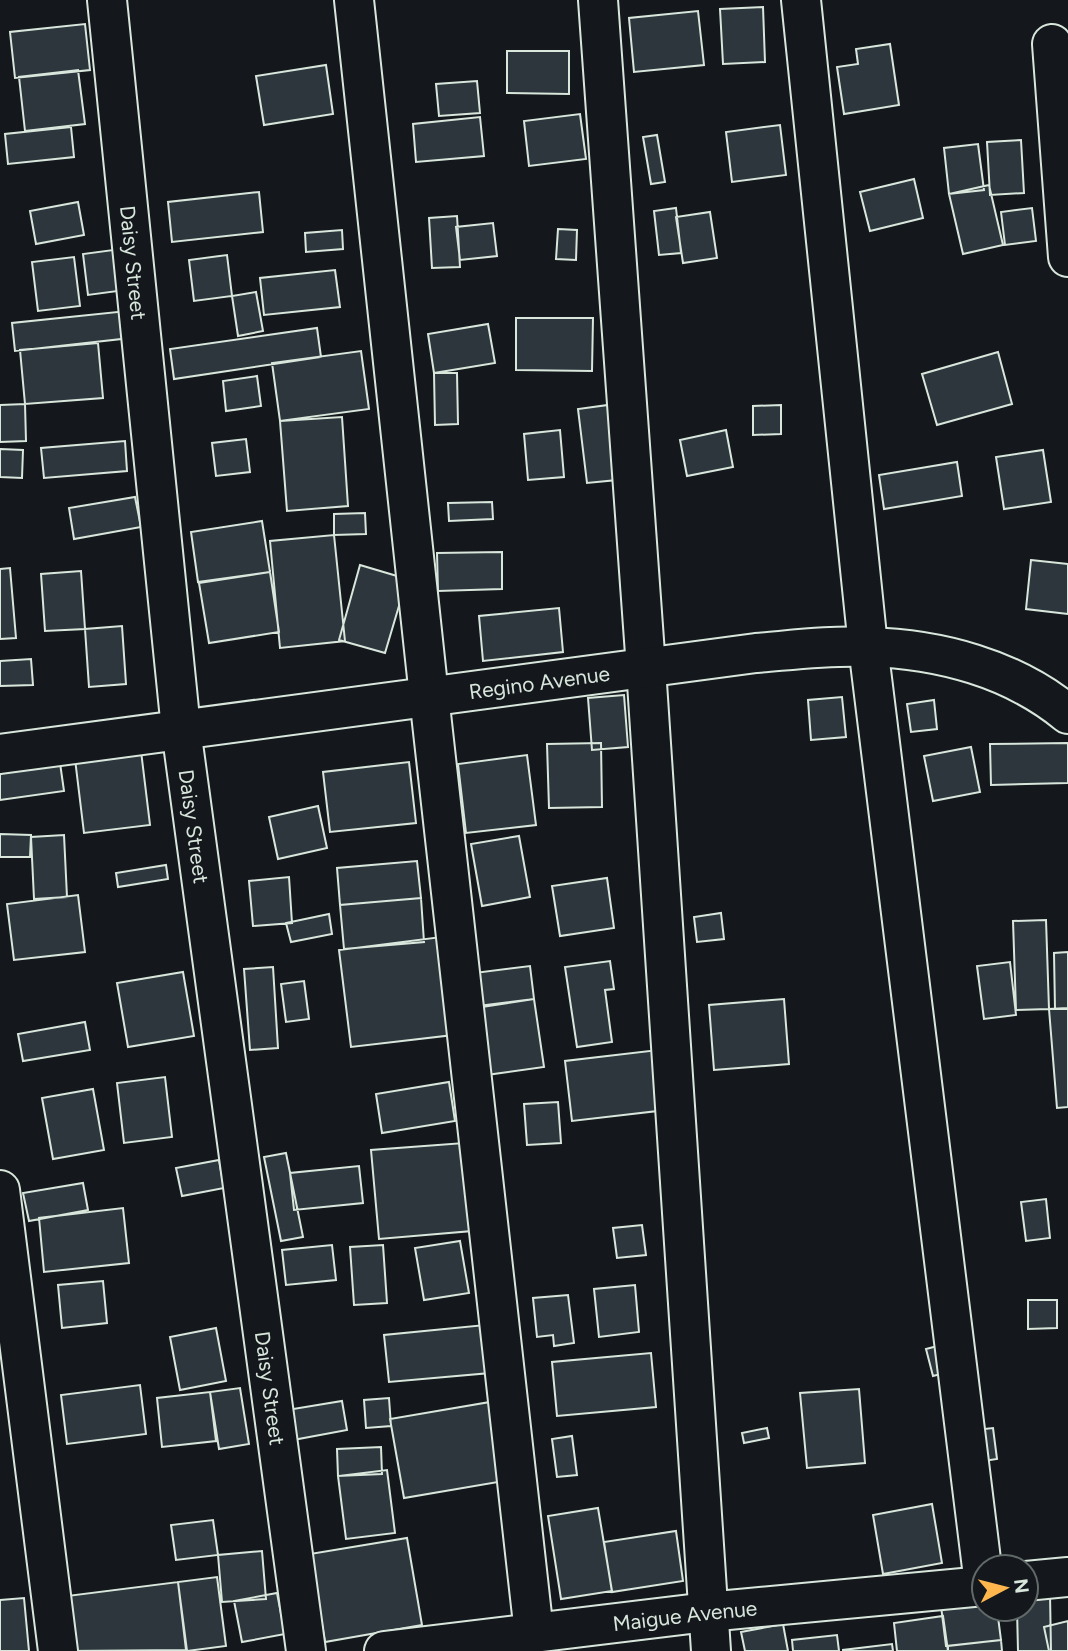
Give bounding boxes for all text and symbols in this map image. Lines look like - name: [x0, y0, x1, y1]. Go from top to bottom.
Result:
- street label: Daisy Street: [115, 204, 152, 321]
- street label: Regino Avenue: [467, 660, 611, 704]
- street label: Daisy Street: [174, 768, 214, 885]
- street label: Daisy Street: [250, 1330, 290, 1447]
- north arrow: [970, 1553, 1040, 1623]
- text: N: [1009, 1577, 1034, 1595]
- street label: Maigue Avenue: [611, 1595, 758, 1636]

